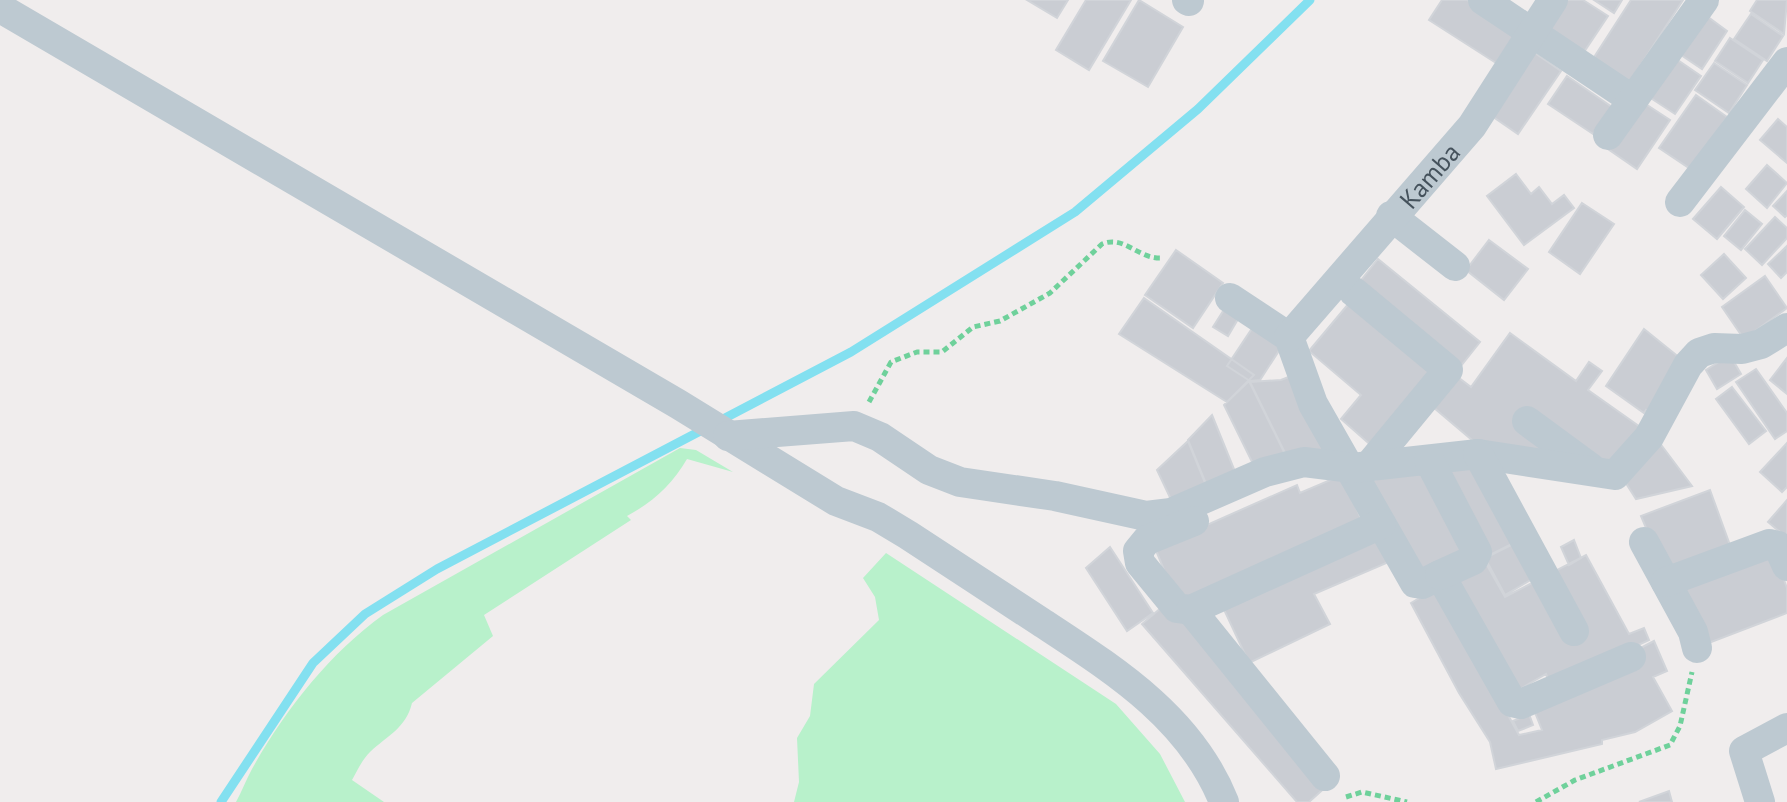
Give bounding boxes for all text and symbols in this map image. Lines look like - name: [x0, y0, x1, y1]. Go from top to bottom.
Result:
- street label: Kamba: [1392, 136, 1467, 215]

